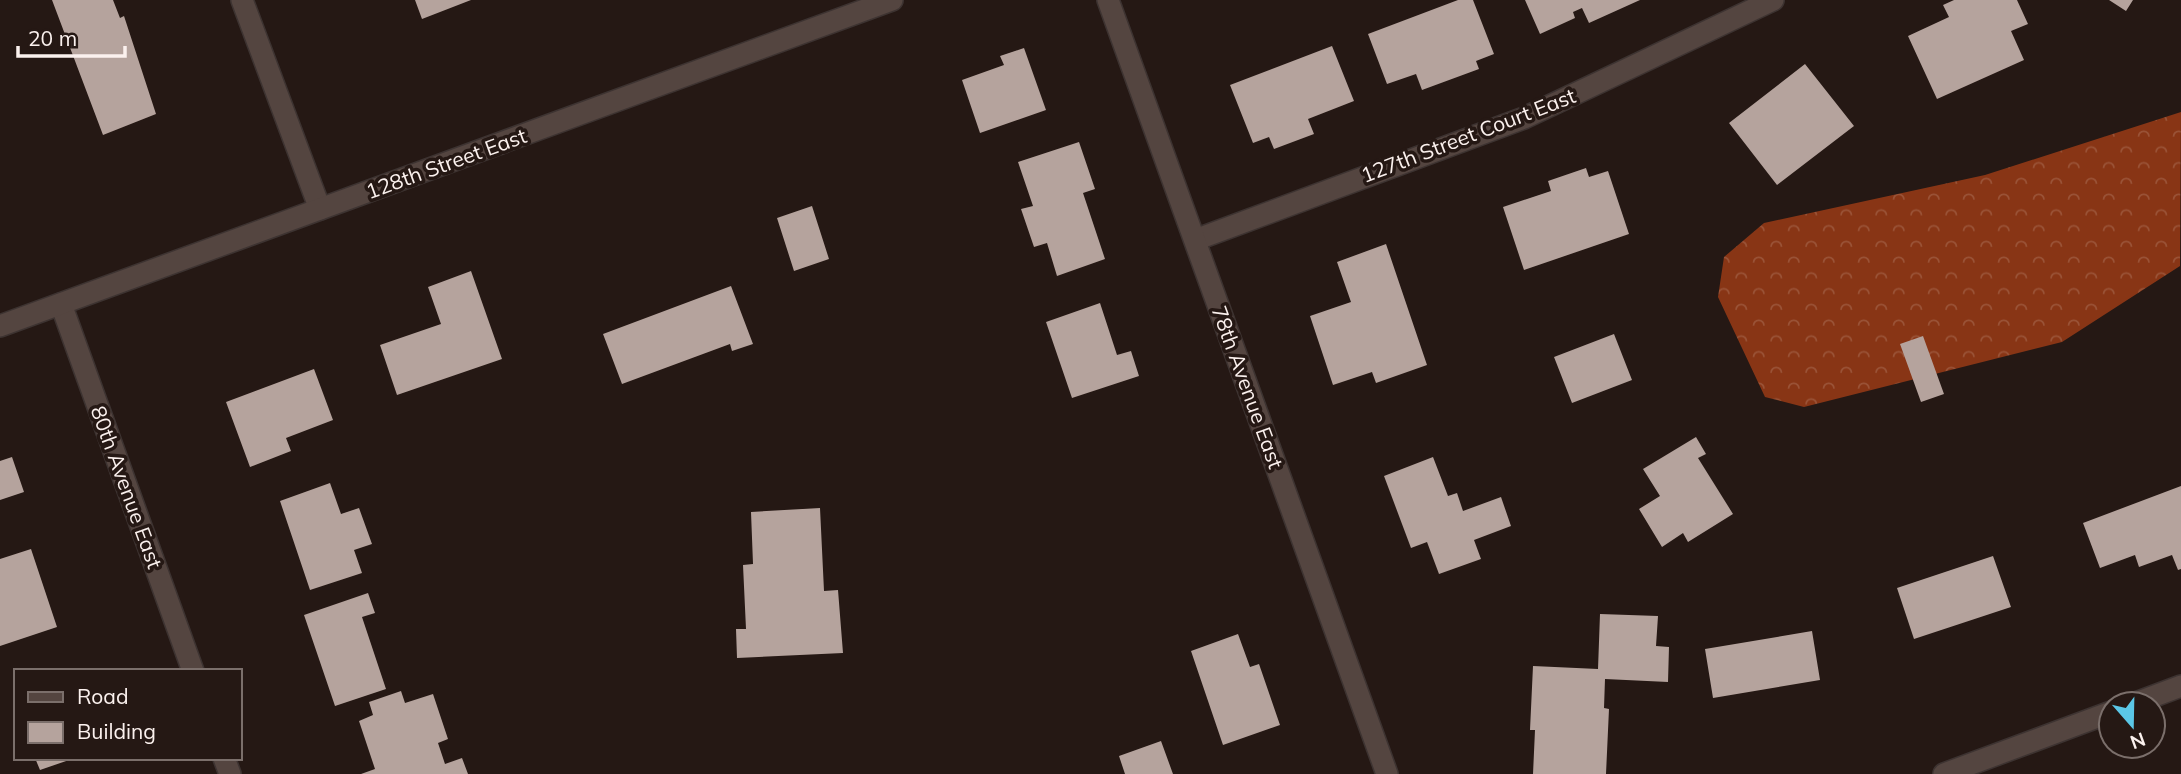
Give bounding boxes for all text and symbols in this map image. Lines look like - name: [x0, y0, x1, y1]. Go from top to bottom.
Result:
- scale bar: [18, 14, 124, 58]
- text: 20 m: [28, 25, 77, 51]
- street label: 127th Street Court East: [1357, 82, 1579, 188]
- street label: 128th Street East: [362, 122, 530, 204]
- street label: 78th Avenue East: [1206, 302, 1290, 472]
- street label: 80th Avenue East: [85, 402, 169, 572]
- legend: [14, 669, 242, 760]
- text: Road: [77, 683, 128, 709]
- north arrow: [2097, 690, 2167, 760]
- text: Building: [77, 718, 156, 744]
- text: N: [2127, 727, 2149, 755]

